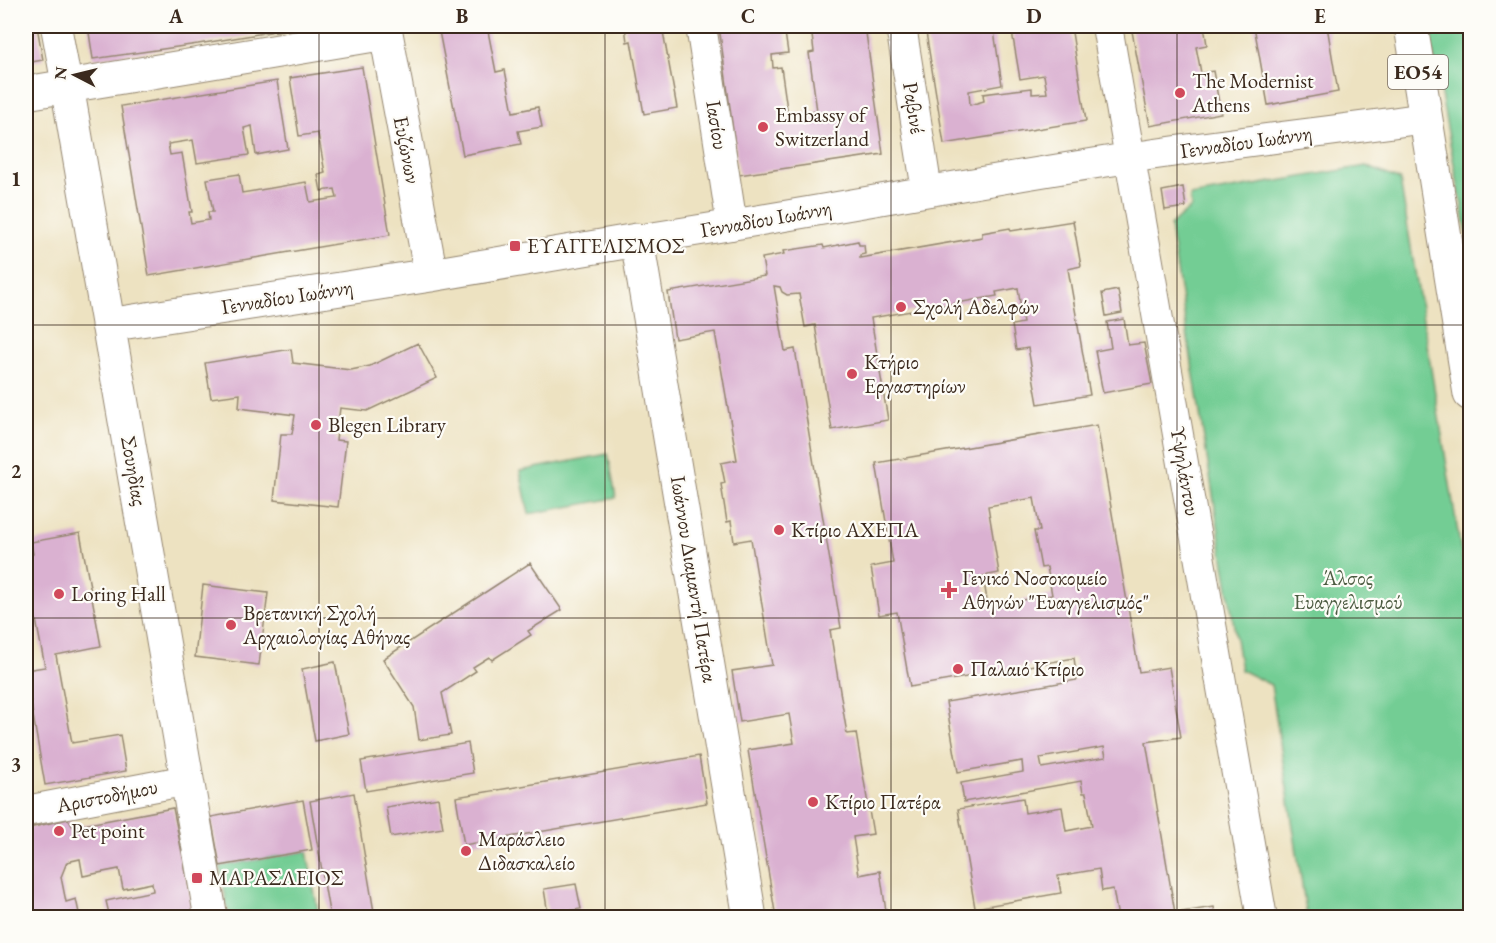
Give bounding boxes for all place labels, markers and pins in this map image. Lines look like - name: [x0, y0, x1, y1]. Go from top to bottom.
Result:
- place label: The Modernist Athens: [1191, 67, 1314, 118]
- marker: The Modernist Athens: [1173, 86, 1187, 100]
- place label: Embassy of Switzerland: [775, 101, 870, 152]
- marker: Embassy of Switzerland: [756, 120, 770, 134]
- place label: ΕΥΑΓΓΕΛΙΣΜΟΣ: [527, 232, 685, 259]
- marker: ΕΥΑΓΓΕΛΙΣΜΟΣ: [508, 239, 522, 253]
- place label: Σχολή Αδελφών: [913, 293, 1039, 320]
- marker: Σχολή Αδελφών: [894, 300, 908, 314]
- place label: Κτήριο Εργαστηρίων: [864, 348, 966, 399]
- marker: Κτήριο Εργαστηρίων: [845, 367, 859, 381]
- place label: Blegen Library: [328, 411, 447, 438]
- marker: Blegen Library: [309, 418, 323, 432]
- place label: Κτίριο ΑΧΕΠΑ: [791, 516, 919, 543]
- marker: Κτίριο ΑΧΕΠΑ: [772, 523, 786, 537]
- place label: Γενικό Νοσοκομείο Αθηνών "Ευαγγελισμός": [961, 564, 1149, 615]
- place label: Loring Hall: [71, 580, 166, 607]
- marker: Γενικό Νοσοκομείο Αθηνών "Ευαγγελισμός": [940, 581, 958, 599]
- marker: Loring Hall: [52, 587, 66, 601]
- place label: Βρετανική Σχολή Αρχαιολογίας Αθήνας: [242, 599, 410, 650]
- marker: Βρετανική Σχολή Αρχαιολογίας Αθήνας: [224, 618, 238, 632]
- place label: Παλαιό Κτίριο: [970, 655, 1084, 682]
- marker: Παλαιό Κτίριο: [951, 662, 965, 676]
- place label: Κτίριο Πατέρα: [825, 788, 941, 815]
- marker: Κτίριο Πατέρα: [806, 795, 820, 809]
- place label: Pet point: [71, 817, 145, 844]
- marker: Pet point: [52, 824, 66, 838]
- place label: Μαράσλειο Διδασκαλείο: [478, 825, 575, 876]
- marker: Μαράσλειο Διδασκαλείο: [459, 844, 473, 858]
- place label: ΜΑΡΑΣΛΕΙΟΣ: [209, 864, 344, 891]
- marker: ΜΑΡΑΣΛΕΙΟΣ: [190, 871, 204, 885]

